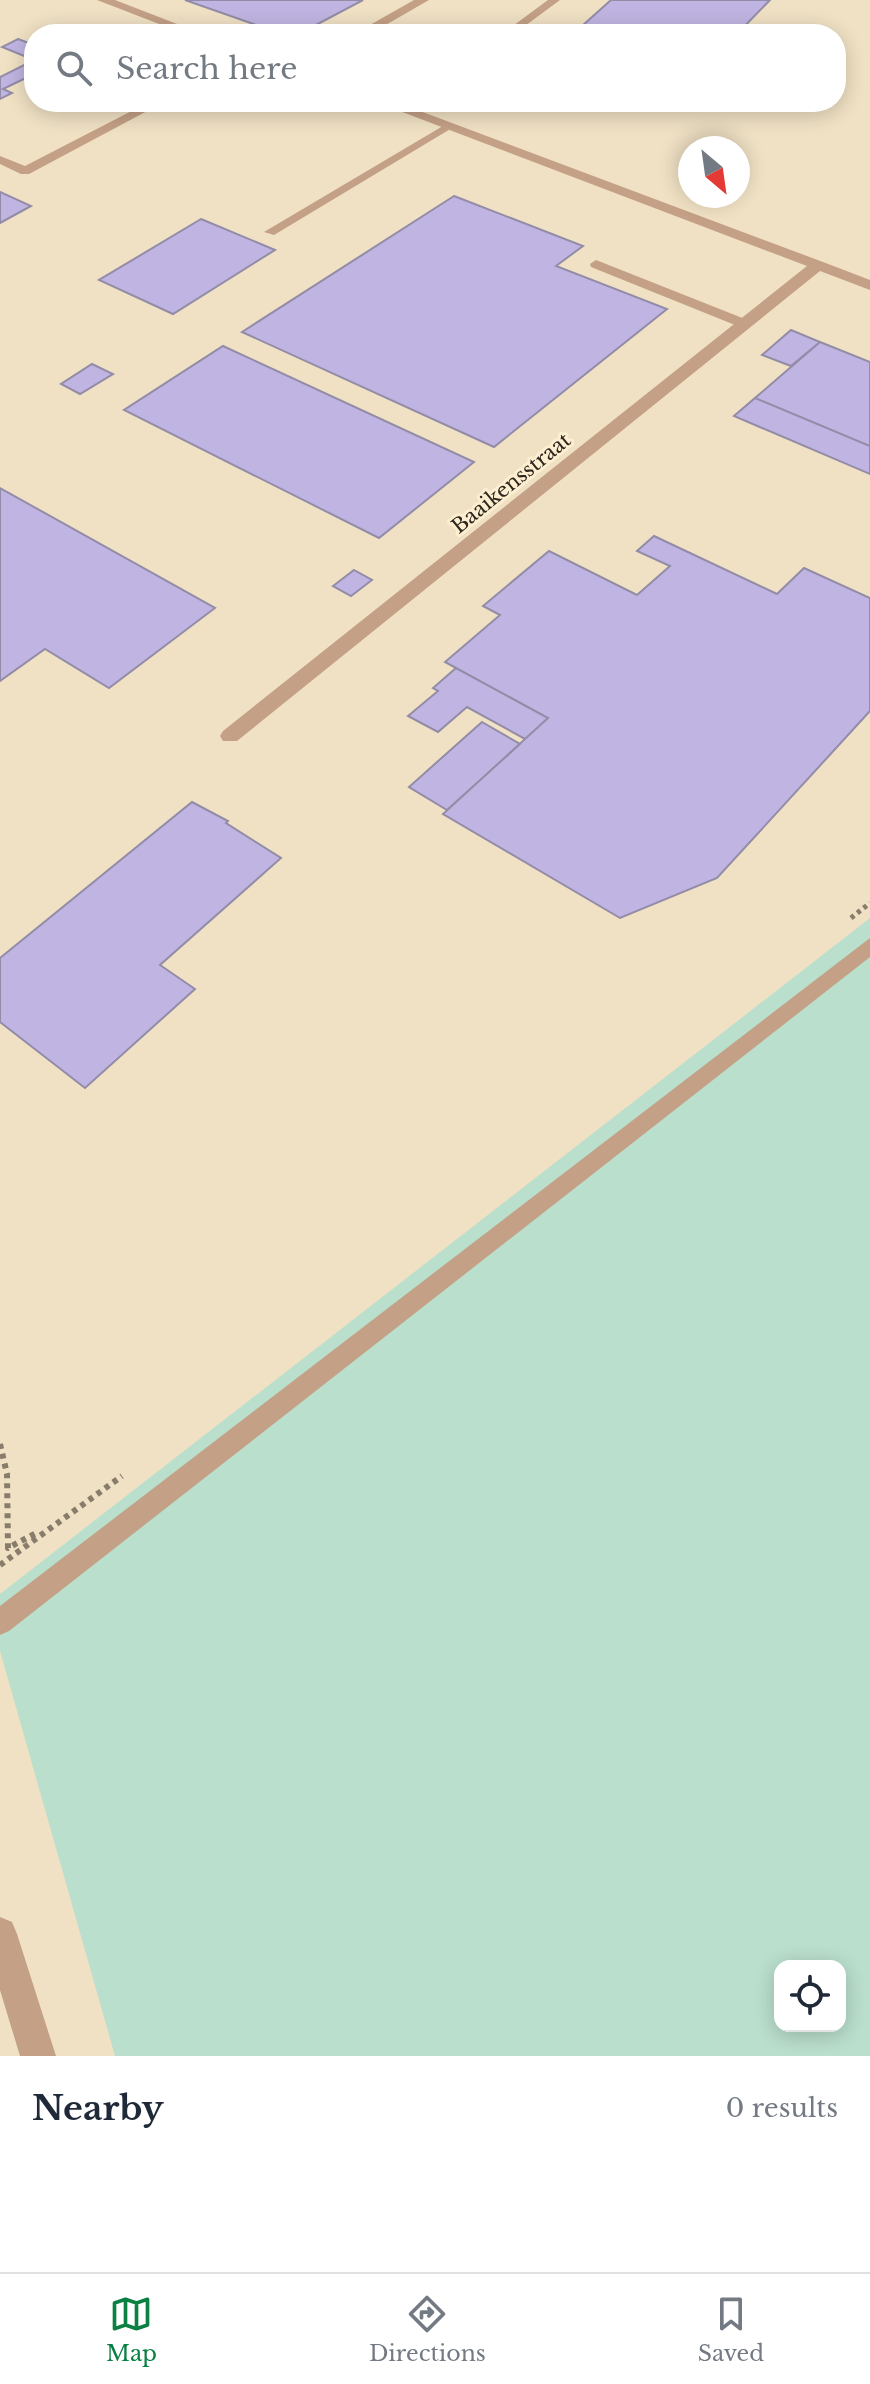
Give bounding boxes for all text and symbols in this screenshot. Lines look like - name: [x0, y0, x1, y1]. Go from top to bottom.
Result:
- search box: [24, 24, 846, 112]
- icon: search: [52, 46, 96, 90]
- text: Search here: [116, 50, 297, 87]
- north arrow: [678, 136, 750, 208]
- street label: Baaikensstraat: [447, 427, 576, 538]
- map controls: [774, 1960, 846, 2032]
- button: locate: [774, 1960, 846, 2032]
- text: Nearby: [32, 2087, 164, 2129]
- text: 0 results: [726, 2092, 838, 2124]
- tab: Map: [106, 2292, 157, 2367]
- tab: Directions: [369, 2292, 486, 2367]
- tab: Saved: [698, 2292, 764, 2367]

